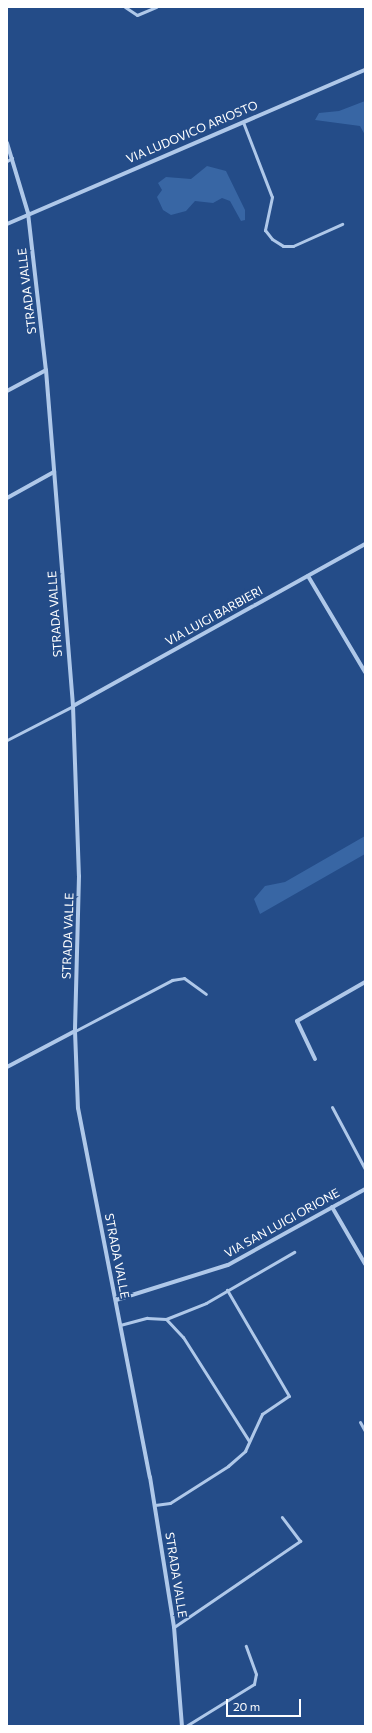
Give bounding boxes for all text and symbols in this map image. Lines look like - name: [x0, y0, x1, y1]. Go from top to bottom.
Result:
- street label: VIA LUDOVICO ARIOSTO: [124, 98, 260, 166]
- street label: STRADA VALLE: [15, 247, 39, 335]
- street label: STRADA VALLE: [45, 570, 65, 658]
- street label: VIA LUIGI BARBIERI: [163, 583, 265, 649]
- street label: STRADA VALLE: [59, 893, 77, 979]
- street label: VIA SAN LUIGI ORIONE: [222, 1185, 342, 1261]
- street label: STRADA VALLE: [102, 1212, 132, 1300]
- street label: STRADA VALLE: [162, 1531, 190, 1619]
- scale bar: [228, 1691, 303, 1717]
- text: 20 m: [233, 1699, 260, 1713]

